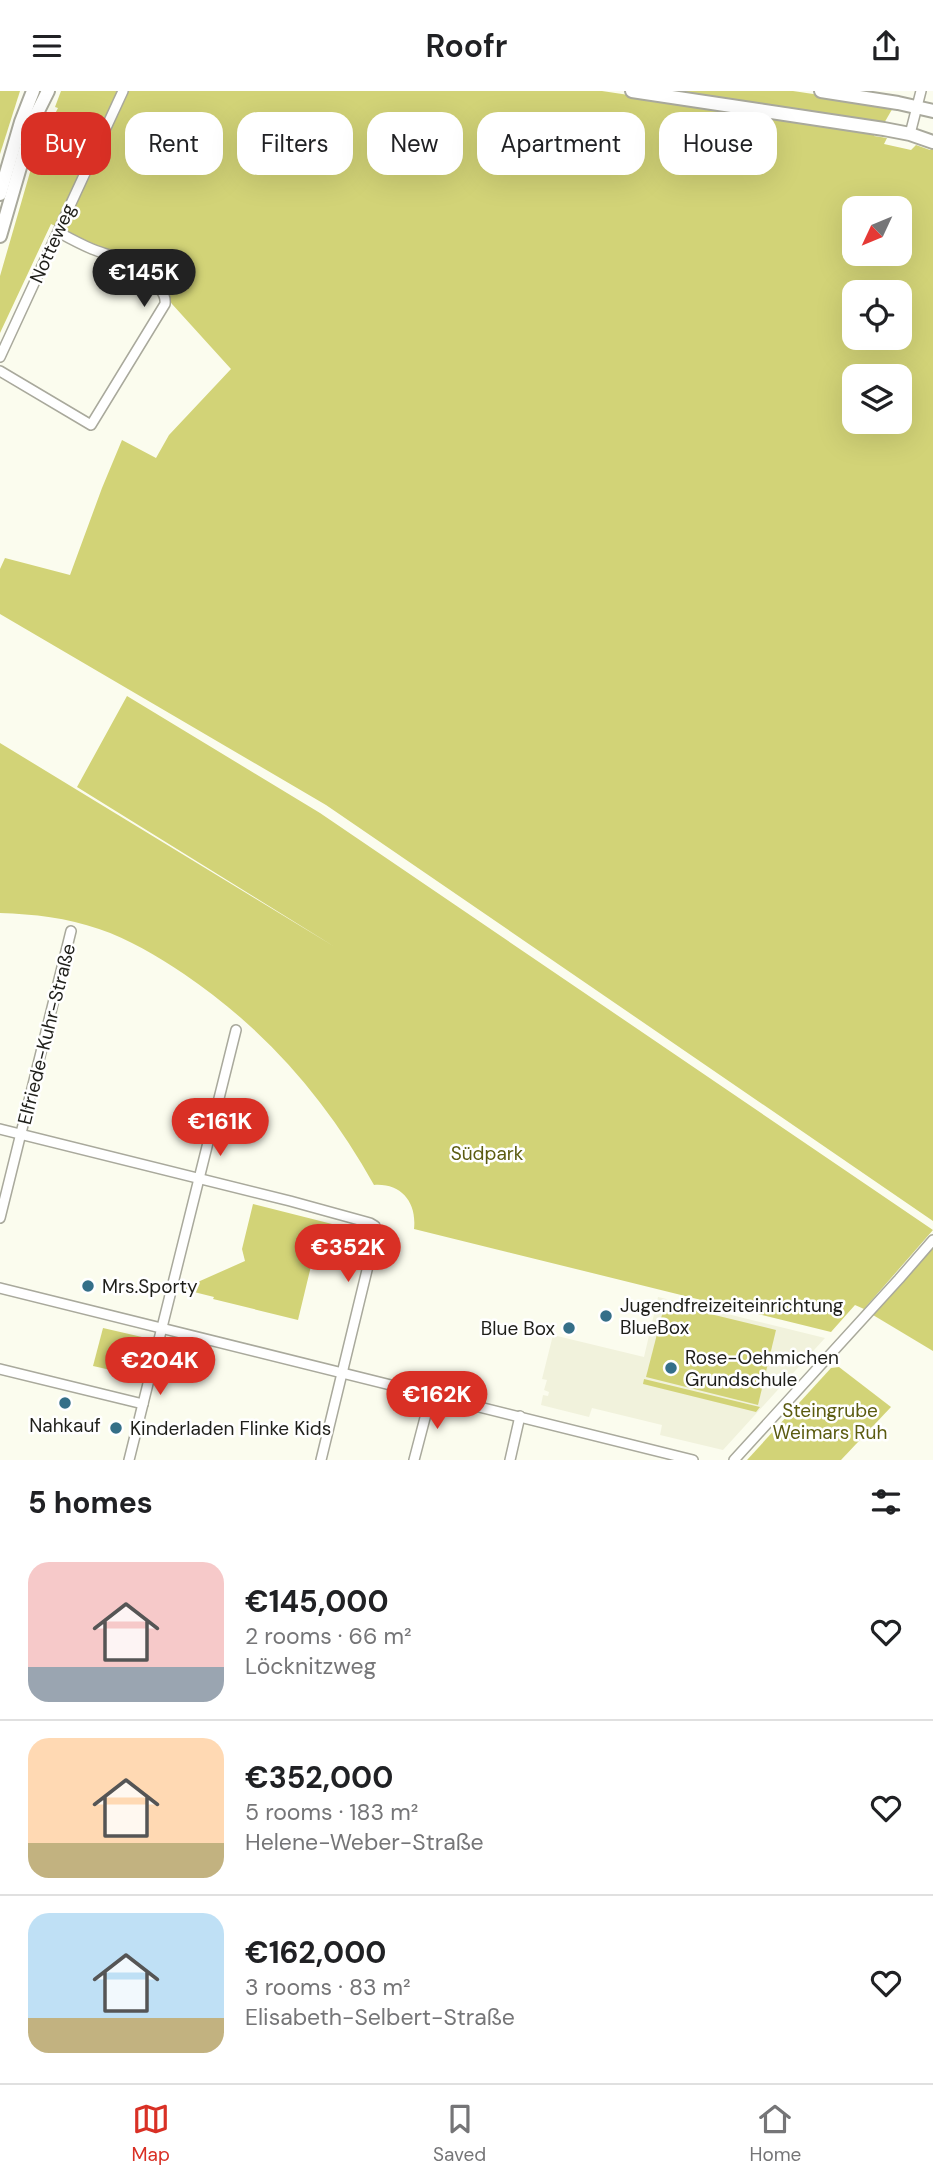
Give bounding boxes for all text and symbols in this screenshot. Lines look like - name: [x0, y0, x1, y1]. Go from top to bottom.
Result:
- text: Roofr: [426, 25, 507, 67]
- icon: menu: [28, 27, 66, 65]
- icon: share: [867, 27, 905, 65]
- chip: Buy: [21, 112, 111, 175]
- chip: Rent: [125, 112, 223, 175]
- chip: Filters: [237, 112, 353, 175]
- chip: New: [367, 112, 463, 175]
- chip: Apartment: [477, 112, 645, 175]
- chip: House: [659, 112, 777, 175]
- north arrow: [842, 196, 912, 266]
- map controls: [842, 196, 912, 434]
- street label: Notteweg: [24, 199, 81, 287]
- pin: €145K: [95, 249, 193, 309]
- text: €145K: [109, 257, 179, 287]
- button: locate: [842, 280, 912, 350]
- button: layers: [842, 364, 912, 434]
- street label: Elfriede-Kuhr-Straße: [12, 941, 81, 1127]
- pin: €161K: [171, 1098, 269, 1158]
- text: €161K: [188, 1106, 252, 1136]
- park label: Südpark: [451, 1141, 524, 1166]
- pin: €352K: [299, 1225, 397, 1284]
- text: €352K: [311, 1232, 385, 1262]
- place label: Mrs.Sporty: [102, 1274, 198, 1299]
- marker: Mrs.Sporty: [80, 1278, 96, 1294]
- place label: Jugendfreizeiteinrichtung BlueBox: [620, 1293, 844, 1340]
- marker: Jugendfreizeiteinrichtung BlueBox: [598, 1308, 614, 1324]
- place label: Blue Box: [481, 1316, 556, 1341]
- marker: Blue Box: [561, 1320, 577, 1336]
- pin: €204K: [111, 1337, 209, 1397]
- text: €204K: [121, 1345, 199, 1375]
- place label: Rose-Oehmichen Grundschule: [685, 1345, 839, 1392]
- marker: Rose-Oehmichen Grundschule: [663, 1360, 679, 1376]
- pin: €162K: [388, 1371, 486, 1431]
- text: €162K: [402, 1379, 472, 1409]
- marker: Nahkauf: [57, 1395, 73, 1411]
- park label: Steingrube Weimars Ruh: [773, 1398, 887, 1445]
- place label: Nahkauf: [29, 1413, 101, 1438]
- place label: Kinderladen Flinke Kids: [130, 1416, 331, 1441]
- marker: Kinderladen Flinke Kids: [108, 1420, 124, 1436]
- text: 5 homes: [28, 1483, 153, 1522]
- icon: filters: [867, 1483, 905, 1521]
- text: €145,000: [245, 1582, 389, 1621]
- icon: home: [84, 1590, 168, 1674]
- icon: heart: [867, 1613, 905, 1651]
- text: 2 rooms · 66 m²: [245, 1621, 412, 1651]
- text: Löcknitzweg: [245, 1651, 376, 1681]
- text: €352,000: [245, 1758, 393, 1797]
- icon: home: [84, 1766, 168, 1850]
- icon: heart: [867, 1789, 905, 1827]
- text: 5 rooms · 183 m²: [245, 1797, 418, 1827]
- text: Helene-Weber-Straße: [245, 1827, 484, 1857]
- text: €162,000: [245, 1933, 386, 1972]
- icon: home: [84, 1941, 168, 2025]
- icon: heart: [867, 1964, 905, 2002]
- text: 3 rooms · 83 m²: [245, 1972, 411, 2002]
- text: Elisabeth-Selbert-Straße: [245, 2002, 515, 2032]
- tab: Map: [132, 2100, 170, 2167]
- tab: Saved: [433, 2100, 486, 2167]
- tab: Home: [749, 2100, 801, 2167]

